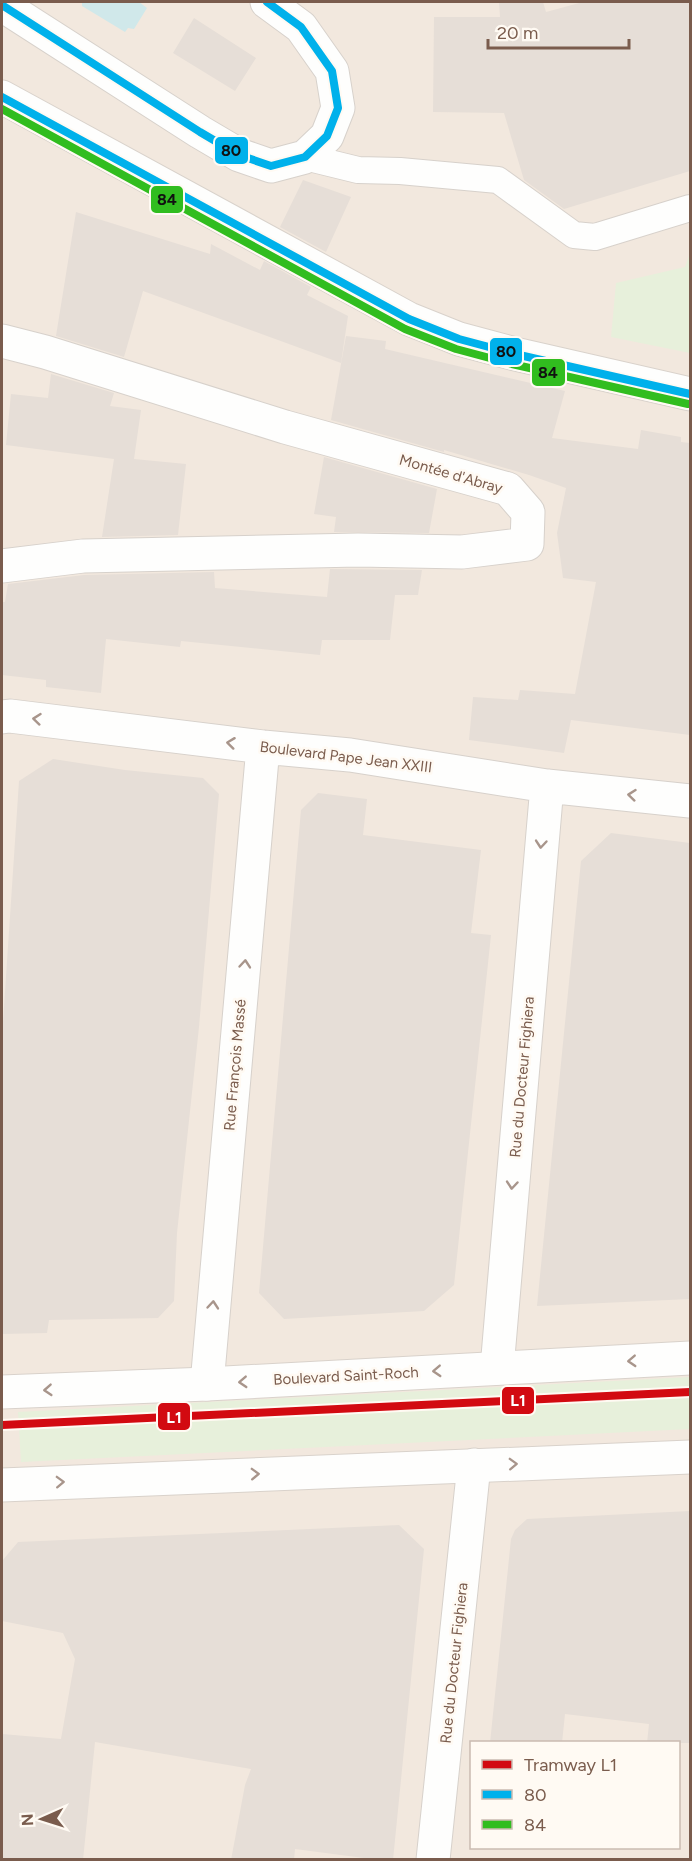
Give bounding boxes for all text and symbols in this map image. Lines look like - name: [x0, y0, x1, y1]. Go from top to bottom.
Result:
- scale bar: [488, 12, 629, 50]
- text: 20 m: [497, 22, 538, 44]
- line badge: 80: [214, 136, 249, 165]
- text: 80: [221, 141, 241, 160]
- line badge: 84: [150, 185, 184, 214]
- text: 84: [157, 190, 177, 209]
- line badge: 80: [489, 337, 523, 366]
- text: 80: [496, 342, 516, 361]
- line badge: 84: [531, 358, 566, 387]
- text: 84: [538, 363, 558, 382]
- street label: Montée d'Abray: [397, 451, 505, 497]
- one-way arrow: [33, 713, 42, 726]
- one-way arrow: [226, 737, 235, 749]
- street label: Boulevard Pape Jean XXIII: [259, 737, 433, 777]
- one-way arrow: [628, 789, 637, 802]
- one-way arrow: [535, 840, 548, 849]
- one-way arrow: [238, 960, 251, 969]
- street label: Rue du Docteur Fighiera: [506, 996, 538, 1158]
- street label: Rue François Massé: [220, 998, 250, 1132]
- one-way arrow: [506, 1181, 519, 1190]
- one-way arrow: [206, 1300, 219, 1309]
- one-way arrow: [628, 1355, 637, 1368]
- street label: Boulevard Saint-Roch: [273, 1363, 419, 1389]
- one-way arrow: [433, 1365, 442, 1378]
- one-way arrow: [238, 1375, 247, 1388]
- one-way arrow: [43, 1383, 52, 1396]
- line badge: L1: [501, 1386, 535, 1415]
- text: L1: [510, 1391, 526, 1410]
- line badge: L1: [157, 1402, 191, 1431]
- text: L1: [166, 1408, 182, 1427]
- one-way arrow: [508, 1457, 517, 1470]
- one-way arrow: [250, 1467, 259, 1480]
- one-way arrow: [55, 1476, 64, 1488]
- street label: Rue du Docteur Fighiera: [437, 1582, 471, 1744]
- legend: [470, 1741, 680, 1849]
- text: Tramway L1: [524, 1754, 617, 1776]
- text: 80: [524, 1784, 547, 1806]
- north arrow: [12, 1789, 72, 1849]
- text: N: [18, 1813, 37, 1826]
- text: 84: [524, 1814, 546, 1836]

